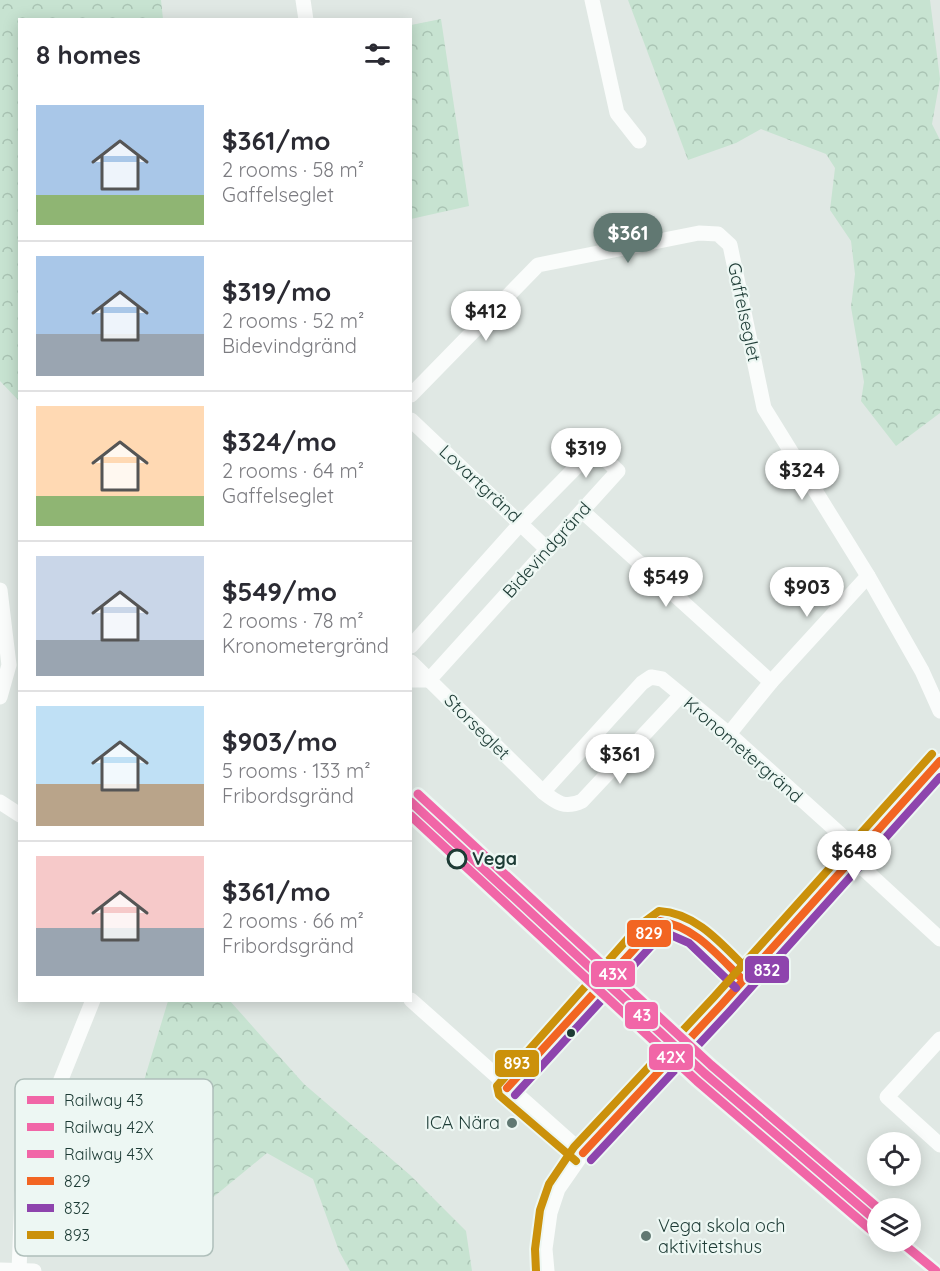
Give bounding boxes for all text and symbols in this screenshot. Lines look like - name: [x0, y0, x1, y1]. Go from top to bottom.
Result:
- text: 8 homes: [36, 38, 141, 71]
- icon: filters: [361, 38, 394, 71]
- text: $361/mo: [222, 124, 330, 157]
- icon: home: [84, 129, 156, 201]
- text: 2 rooms · 58 m²: [222, 157, 364, 182]
- text: Gaffelseglet: [222, 182, 334, 207]
- pin: $361: [592, 213, 664, 264]
- text: $361: [607, 220, 649, 245]
- street label: Gaffelseglet: [723, 260, 766, 364]
- text: $319/mo: [222, 275, 331, 308]
- icon: home: [84, 280, 156, 352]
- pin: $412: [450, 291, 522, 342]
- text: $412: [465, 298, 507, 323]
- text: 2 rooms · 52 m²: [222, 308, 364, 333]
- text: Bidevindgränd: [222, 333, 357, 358]
- text: $324/mo: [222, 425, 337, 458]
- pin: $319: [550, 428, 622, 479]
- icon: home: [84, 430, 156, 502]
- text: $319: [565, 435, 607, 460]
- street label: Lovartgränd: [435, 440, 526, 527]
- pin: $324: [766, 450, 838, 501]
- text: $324: [779, 457, 825, 482]
- text: 2 rooms · 64 m²: [222, 458, 364, 483]
- text: Gaffelseglet: [222, 483, 334, 508]
- street label: Bidevindgränd: [497, 497, 596, 602]
- pin: $549: [630, 557, 702, 608]
- text: $549: [643, 564, 689, 589]
- pin: $903: [771, 567, 843, 618]
- text: $903: [784, 574, 830, 599]
- text: $549/mo: [222, 575, 337, 608]
- icon: home: [84, 580, 156, 652]
- text: 2 rooms · 78 m²: [222, 608, 364, 633]
- text: Kronometergränd: [222, 633, 389, 658]
- street label: Storseglet: [440, 689, 515, 764]
- street label: Kronometergränd: [679, 692, 808, 808]
- text: $903/mo: [222, 725, 337, 758]
- icon: home: [84, 730, 156, 802]
- pin: $361: [584, 734, 656, 785]
- text: $361: [599, 741, 641, 766]
- text: 5 rooms · 133 m²: [222, 758, 371, 783]
- text: Fribordsgränd: [222, 783, 354, 808]
- pin: $648: [818, 831, 890, 882]
- text: $648: [831, 838, 877, 863]
- place label: Vega: [472, 847, 517, 870]
- marker: Vega: [447, 849, 467, 869]
- text: $361/mo: [222, 875, 330, 908]
- icon: home: [84, 880, 156, 952]
- text: 2 rooms · 66 m²: [222, 908, 364, 933]
- line badge: 829: [626, 919, 672, 948]
- text: 829: [636, 923, 662, 943]
- text: Fribordsgränd: [222, 933, 354, 958]
- line badge: 832: [744, 955, 790, 984]
- line badge: 43X: [590, 960, 636, 988]
- text: 832: [754, 960, 780, 980]
- text: 43X: [599, 964, 627, 984]
- line badge: 43: [624, 1001, 659, 1030]
- text: 43: [633, 1005, 651, 1025]
- unlabelled marker: [565, 1027, 577, 1039]
- line badge: 42X: [648, 1043, 694, 1071]
- text: 42X: [657, 1047, 686, 1067]
- line badge: 893: [494, 1049, 540, 1078]
- text: 893: [504, 1053, 530, 1073]
- legend: [15, 1079, 213, 1256]
- text: Railway 43: [64, 1090, 143, 1110]
- place label: ICA Nära: [426, 1111, 500, 1134]
- marker: ICA Nära: [505, 1116, 519, 1130]
- text: Railway 42X: [64, 1117, 154, 1137]
- map controls: [867, 1132, 921, 1252]
- button: locate: [867, 1132, 921, 1186]
- text: Railway 43X: [64, 1144, 153, 1164]
- text: 829: [64, 1171, 91, 1191]
- text: 832: [64, 1198, 90, 1218]
- button: layers: [867, 1198, 921, 1252]
- place label: Vega skola och aktivitetshus: [658, 1214, 786, 1258]
- text: 893: [64, 1225, 90, 1245]
- marker: Vega skola och aktivitetshus: [639, 1229, 653, 1243]

